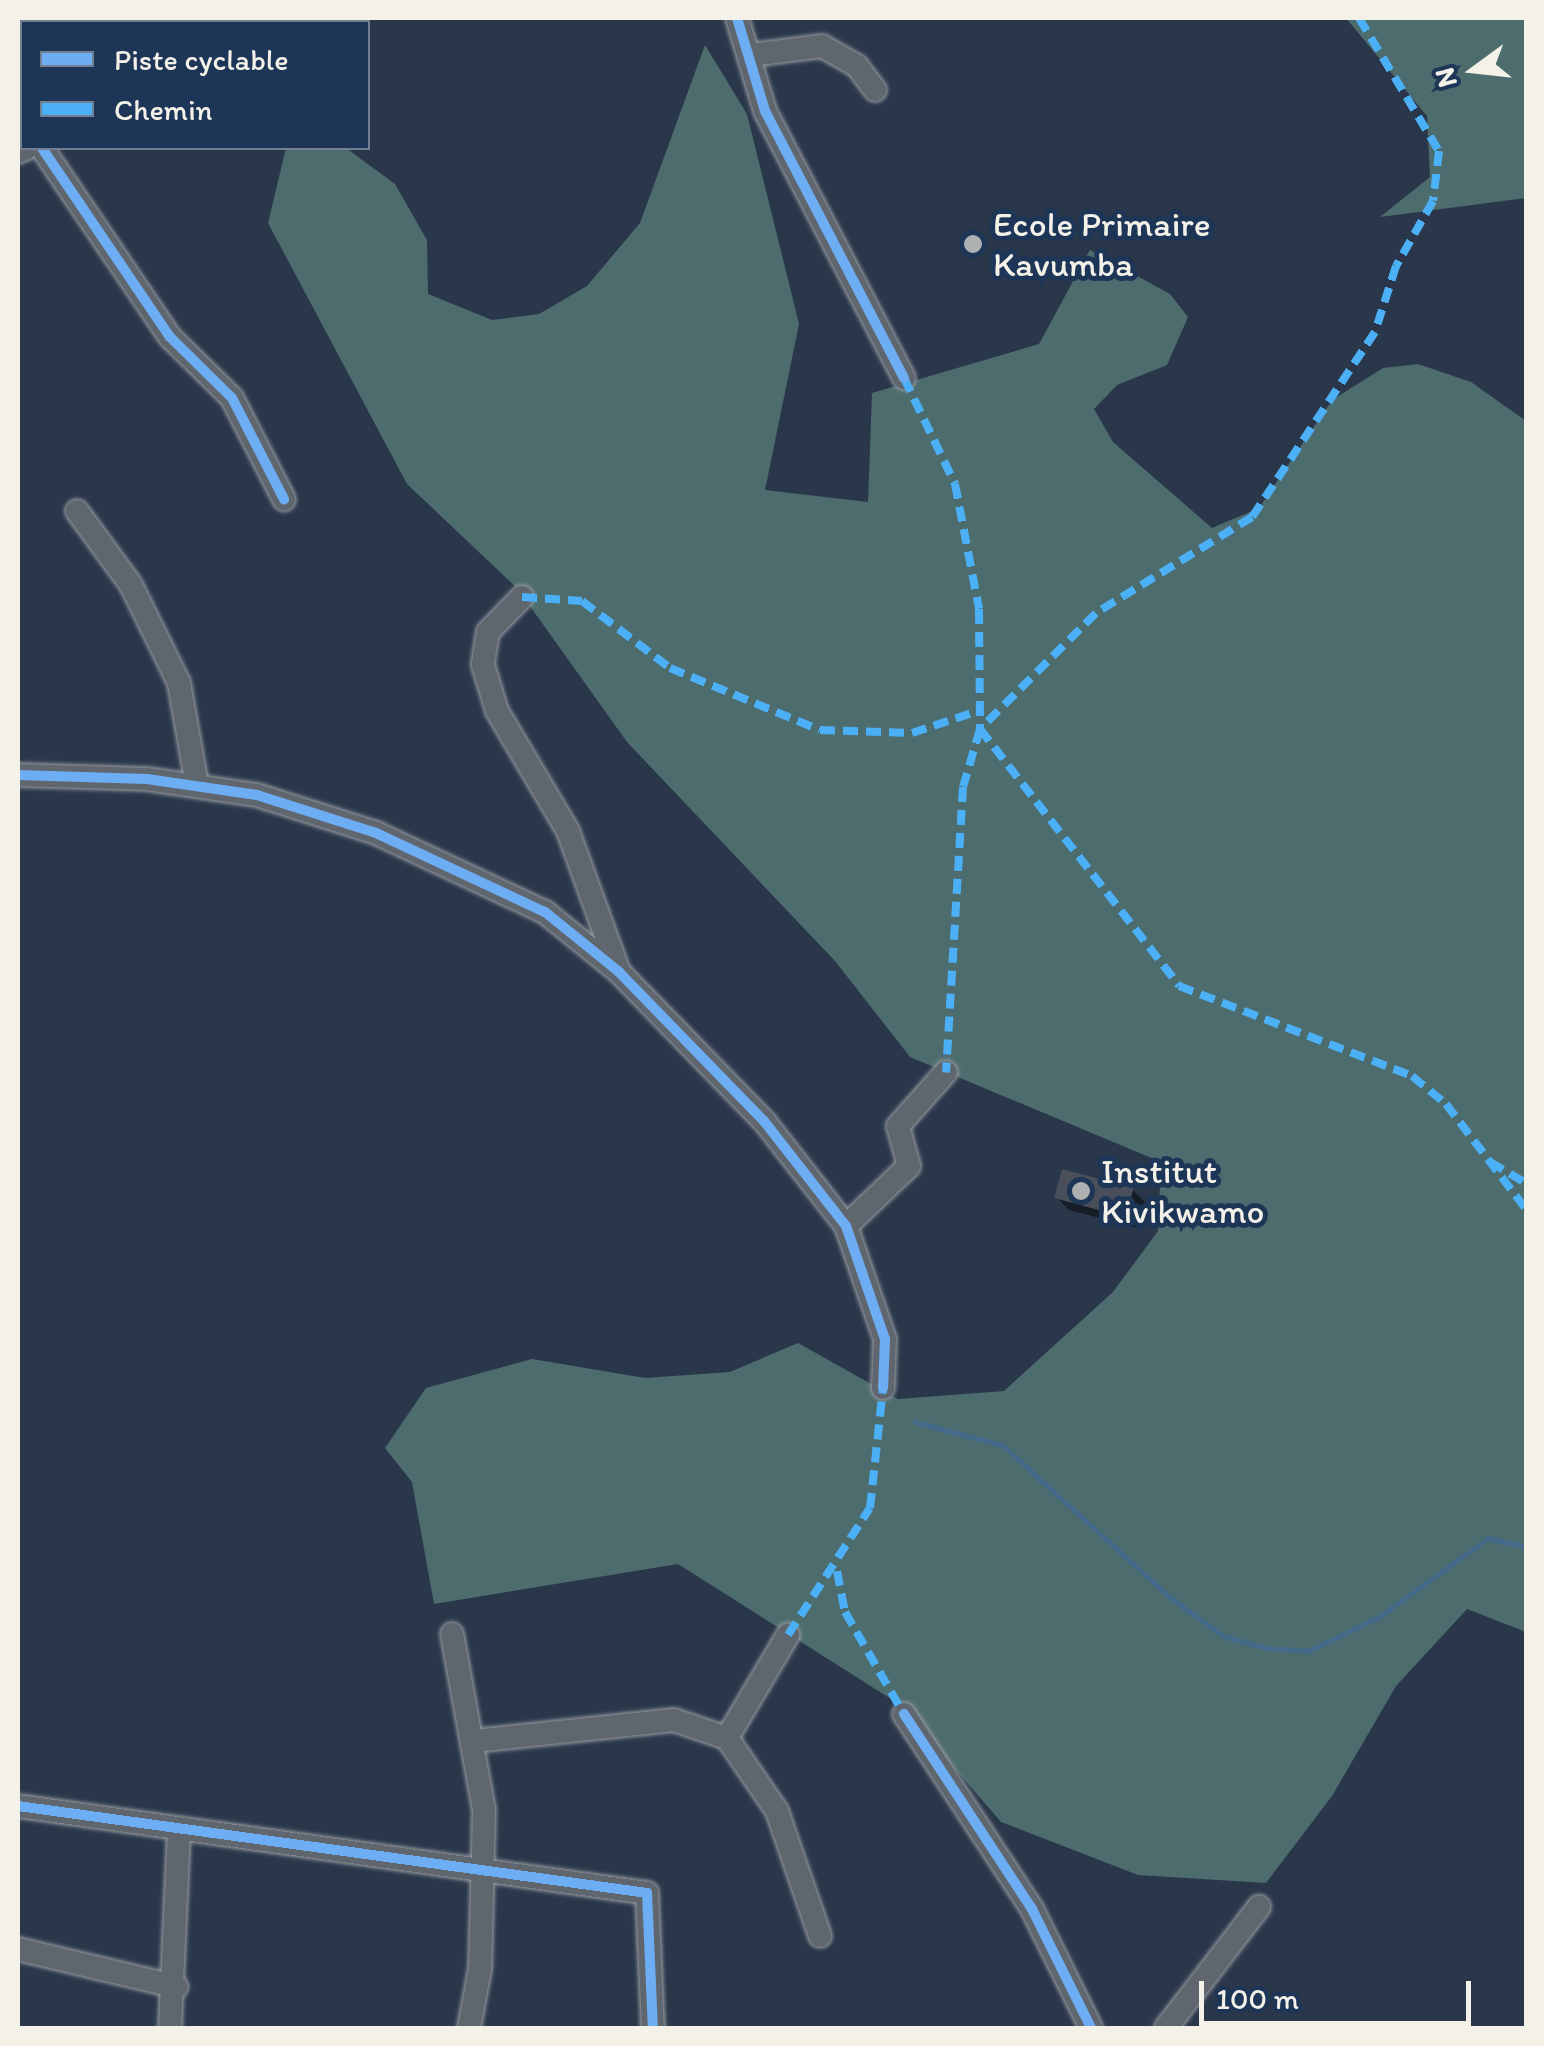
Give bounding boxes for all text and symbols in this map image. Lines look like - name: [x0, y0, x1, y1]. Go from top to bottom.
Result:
- legend: [20, 20, 370, 150]
- north arrow: [1424, 20, 1524, 120]
- text: Piste cyclable: [114, 41, 289, 78]
- text: N: [1426, 64, 1464, 91]
- text: Chemin: [114, 91, 213, 128]
- place label: Ecole Primaire Kavumba: [993, 203, 1209, 285]
- marker: Ecole Primaire Kavumba: [962, 233, 984, 255]
- place label: Institut Kivikwamo: [1101, 1150, 1265, 1232]
- marker: Institut Kivikwamo: [1070, 1180, 1092, 1202]
- scale bar: [1204, 1961, 1476, 2023]
- text: 100 m: [1216, 1980, 1299, 2017]

